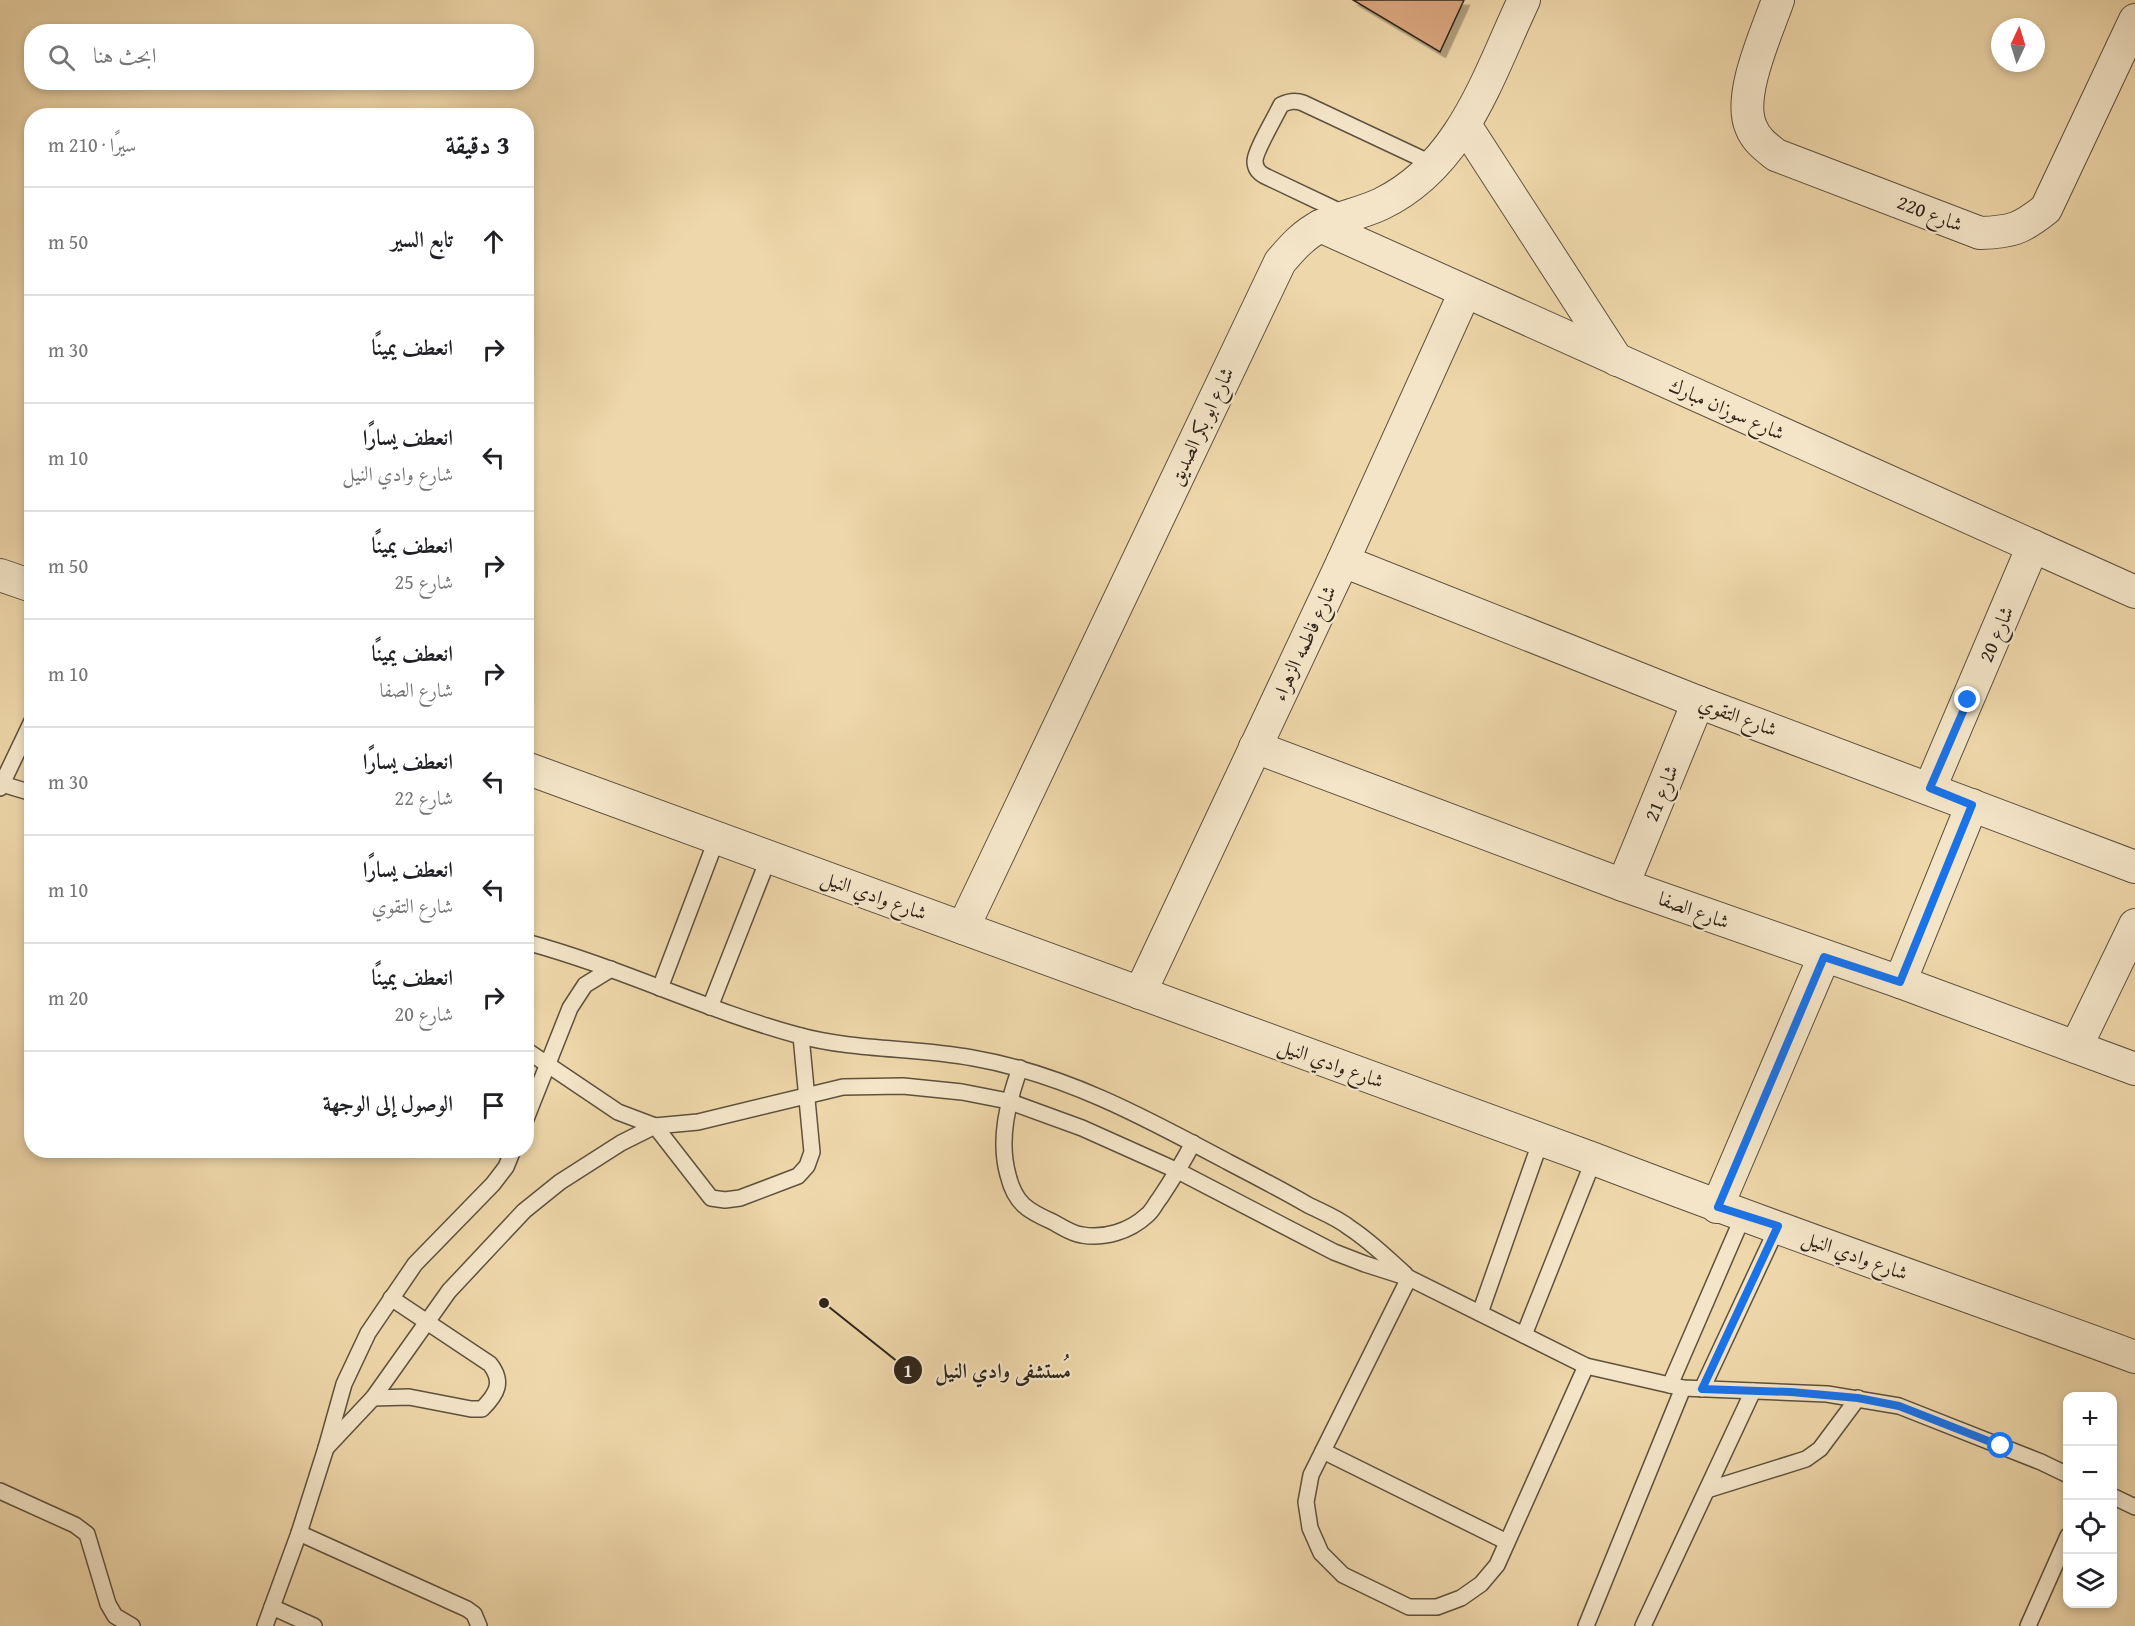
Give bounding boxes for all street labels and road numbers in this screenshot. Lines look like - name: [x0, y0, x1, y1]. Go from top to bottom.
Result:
- street label: شارع 220: [1892, 187, 1967, 242]
- street label: شارع ابو بكر الصديق: [1160, 362, 1244, 491]
- street label: شارع سوزان مبارك: [1663, 370, 1790, 451]
- street label: شارع فاطمه الزهراء: [1264, 580, 1347, 707]
- street label: شارع 20: [1971, 601, 2024, 668]
- street label: شارع التقوي: [1694, 688, 1781, 747]
- street label: شارع 21: [1636, 760, 1689, 827]
- street label: شارع وادي النيل: [816, 862, 931, 931]
- street label: شارع الصفا: [1653, 883, 1734, 939]
- street label: شارع وادي النيل: [1273, 1030, 1388, 1099]
- street label: شارع وادي النيل: [1797, 1222, 1912, 1291]

